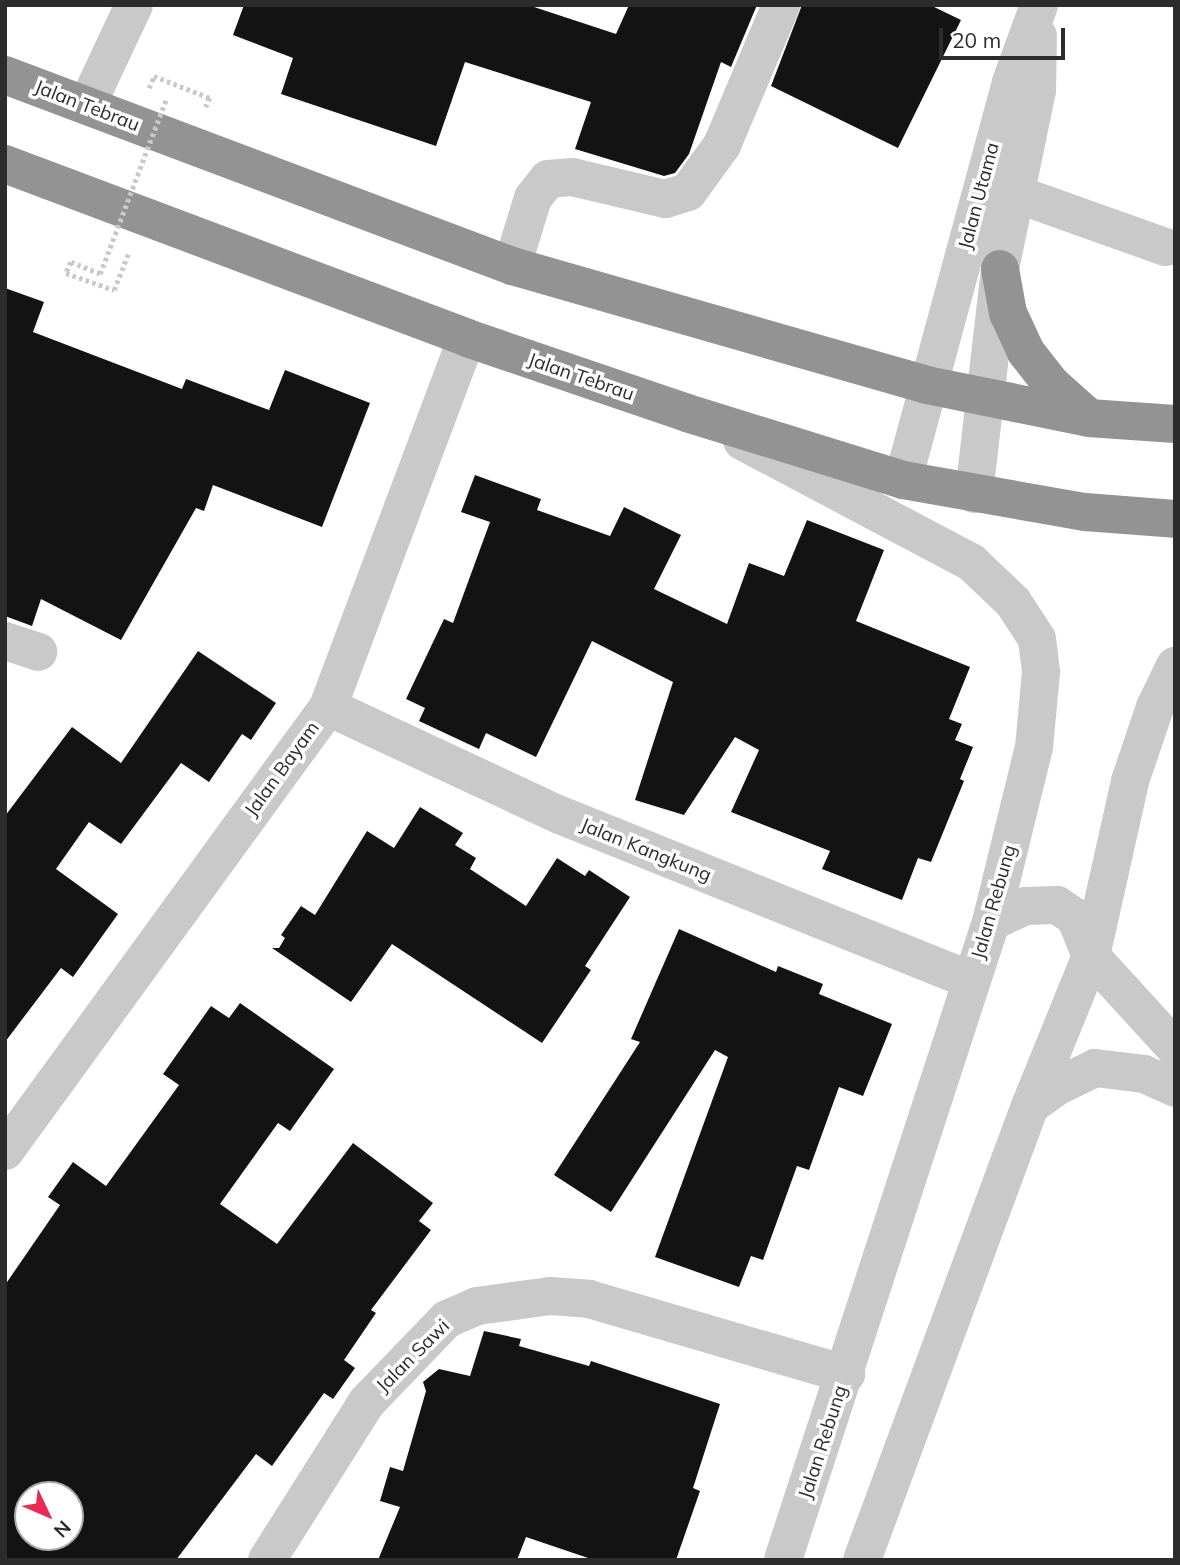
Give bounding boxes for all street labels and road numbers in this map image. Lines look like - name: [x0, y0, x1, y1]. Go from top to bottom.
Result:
- street label: Jalan Tebrau: [31, 76, 143, 136]
- street label: Jalan Utama: [954, 140, 1004, 252]
- street label: Jalan Tebrau: [525, 348, 637, 406]
- street label: Jalan Bayam: [240, 717, 324, 821]
- street label: Jalan Kangkung: [577, 813, 715, 887]
- street label: Jalan Rebung: [967, 842, 1021, 962]
- street label: Jalan Sawi: [372, 1315, 454, 1397]
- street label: Jalan Rebung: [794, 1382, 852, 1502]

